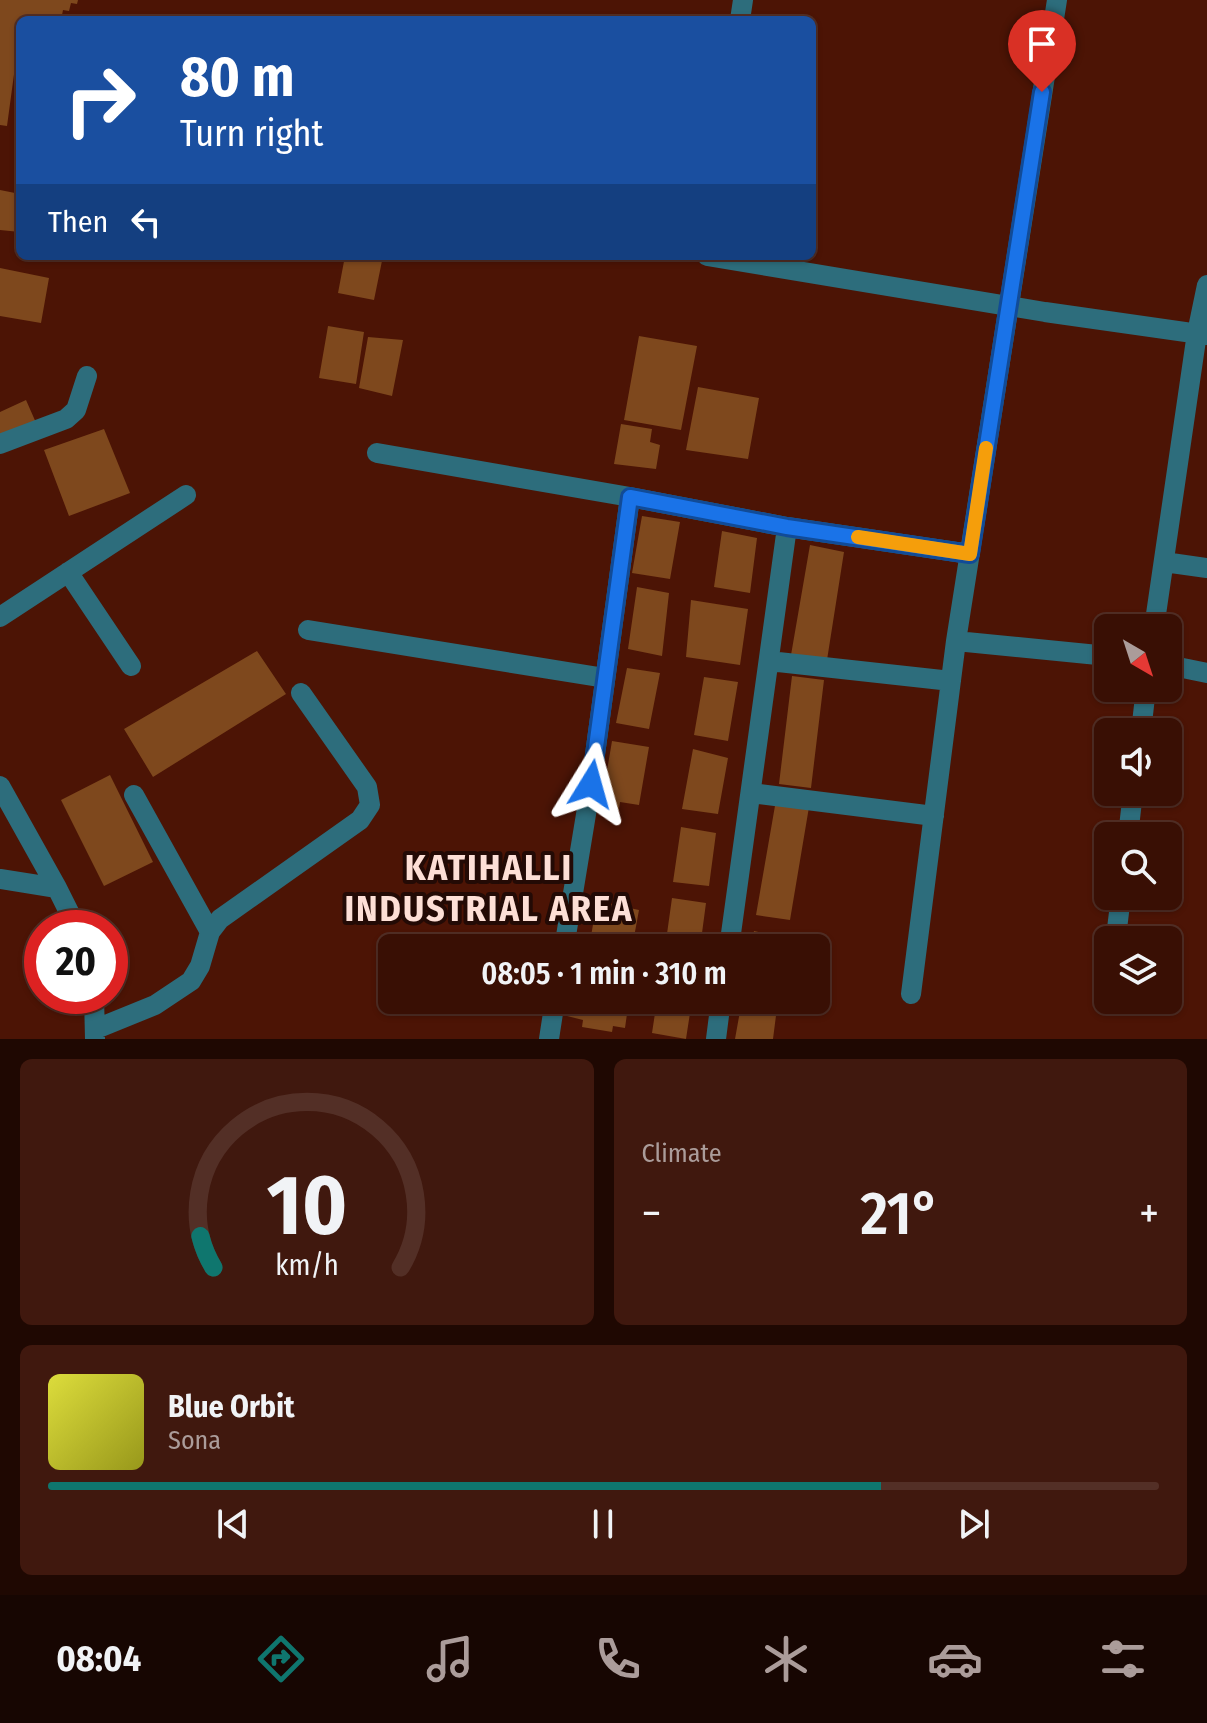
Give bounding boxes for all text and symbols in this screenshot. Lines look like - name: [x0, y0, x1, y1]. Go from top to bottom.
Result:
- pin: [1008, 10, 1076, 92]
- icon: arrive: [1020, 22, 1064, 66]
- text: 80 m: [180, 44, 295, 111]
- icon: right: [48, 48, 152, 152]
- text: Turn right: [180, 112, 323, 156]
- icon: left: [124, 200, 168, 244]
- text: Then: [48, 204, 108, 240]
- north arrow: [1094, 614, 1182, 702]
- map controls: [1094, 614, 1182, 1014]
- button: sound: [1094, 718, 1182, 806]
- position arrow: [549, 742, 633, 826]
- button: search: [1094, 822, 1182, 910]
- district label: KATIHALLI INDUSTRIAL AREA: [344, 846, 634, 931]
- speed limit sign: 20: [24, 910, 128, 1014]
- button: layers: [1094, 926, 1182, 1014]
- text: 08:05 · 1 min · 310 m: [481, 956, 727, 992]
- text: Climate: [642, 1138, 722, 1169]
- text: 10: [266, 1156, 347, 1256]
- text: 21°: [860, 1178, 940, 1250]
- text: −: [642, 1187, 661, 1240]
- text: +: [1139, 1187, 1159, 1240]
- text: km/h: [275, 1248, 339, 1283]
- text: Blue Orbit: [168, 1389, 294, 1425]
- text: Sona: [168, 1425, 221, 1456]
- icon: previous: [211, 1502, 255, 1546]
- icon: pause: [581, 1502, 625, 1546]
- icon: next: [952, 1502, 996, 1546]
- icon: directions: [253, 1631, 309, 1687]
- icon: music: [422, 1631, 478, 1687]
- icon: phone: [590, 1631, 646, 1687]
- icon: climate: [758, 1631, 814, 1687]
- icon: car: [927, 1631, 983, 1687]
- icon: filters: [1095, 1631, 1151, 1687]
- text: 08:04: [56, 1637, 141, 1681]

